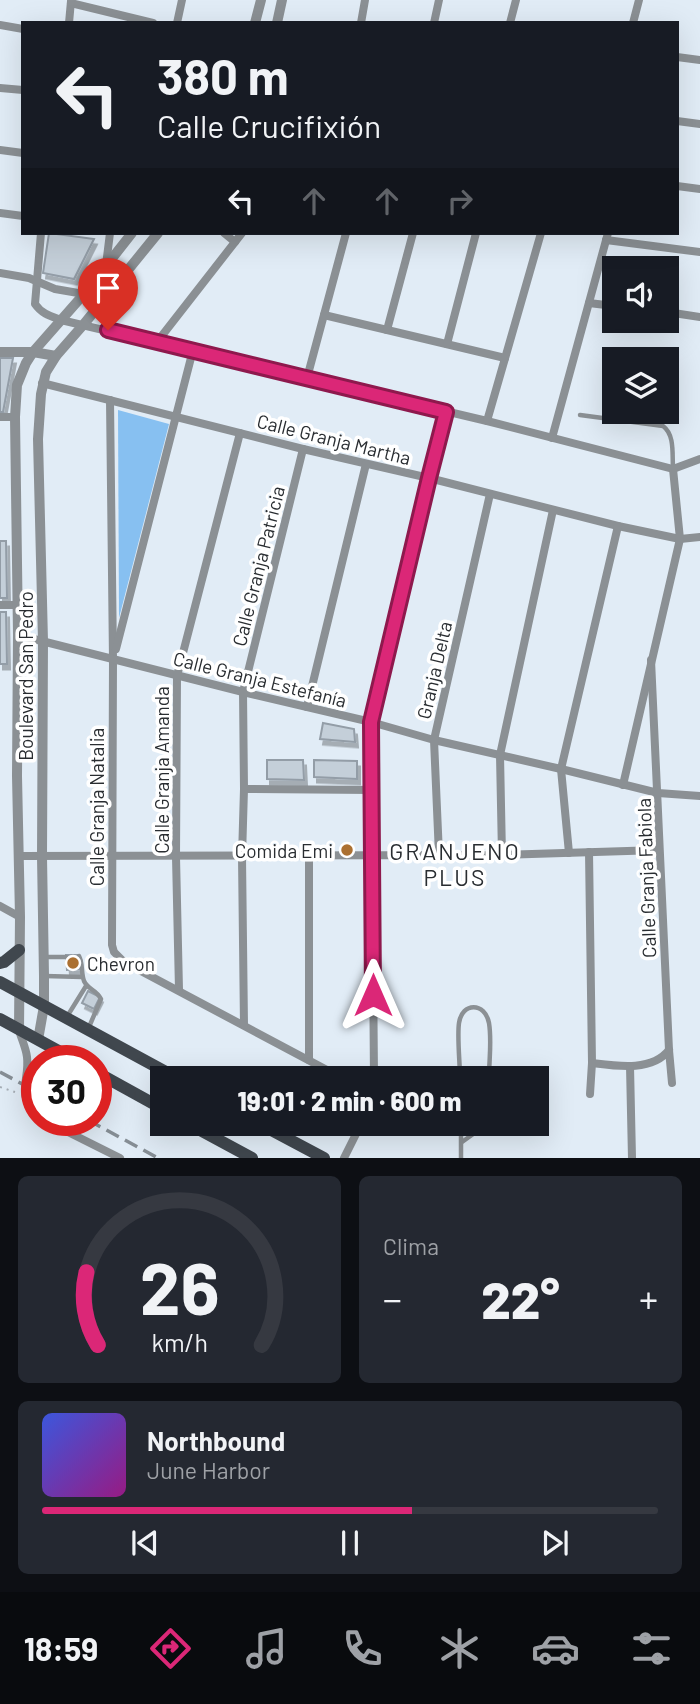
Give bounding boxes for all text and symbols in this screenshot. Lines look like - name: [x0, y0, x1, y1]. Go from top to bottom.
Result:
- text: 380 m: [157, 46, 289, 105]
- icon: left: [42, 49, 133, 140]
- text: Calle Crucifixión: [157, 106, 381, 144]
- icon: left: [222, 182, 260, 220]
- icon: ahead: [295, 182, 333, 220]
- icon: ahead: [368, 182, 406, 220]
- icon: right: [441, 182, 479, 220]
- map controls: [602, 256, 679, 424]
- button: sound: [602, 256, 679, 333]
- pin: [78, 258, 138, 330]
- icon: arrive: [89, 269, 127, 307]
- button: layers: [602, 347, 679, 424]
- street label: Calle Granja Martha: [255, 409, 413, 469]
- street label: Calle Granja Patricia: [227, 483, 289, 649]
- street label: Boulevard San Pedro: [14, 591, 37, 761]
- street label: Granja Delta: [412, 619, 456, 721]
- street label: Calle Granja Estefanía: [171, 646, 349, 712]
- street label: Calle Granja Amanda: [150, 686, 173, 854]
- street label: Calle Granja Natalia: [85, 728, 108, 886]
- street label: Calle Granja Fabiola: [632, 798, 660, 958]
- district label: GRANJENO PLUS: [389, 837, 521, 891]
- place label: Comida Emi: [235, 839, 333, 862]
- marker: Comida Emi: [339, 842, 355, 858]
- place label: Chevron: [87, 952, 155, 975]
- marker: Chevron: [65, 955, 81, 971]
- position arrow: [336, 958, 410, 1032]
- speed limit sign: 30: [21, 1045, 112, 1136]
- text: 19:01 · 2 min · 600 m: [238, 1085, 461, 1116]
- text: Clima: [383, 1232, 439, 1260]
- text: 26: [140, 1243, 219, 1331]
- text: 22°: [481, 1267, 560, 1329]
- text: −: [383, 1275, 402, 1321]
- text: +: [639, 1275, 658, 1321]
- text: km/h: [151, 1327, 208, 1357]
- text: Northbound: [147, 1425, 285, 1456]
- text: June Harbor: [147, 1456, 270, 1484]
- icon: previous: [126, 1524, 164, 1562]
- icon: pause: [331, 1524, 369, 1562]
- icon: next: [536, 1524, 574, 1562]
- icon: directions: [146, 1624, 195, 1673]
- icon: music: [242, 1624, 291, 1673]
- icon: phone: [338, 1624, 387, 1673]
- icon: climate: [435, 1624, 484, 1673]
- icon: car: [531, 1624, 580, 1673]
- icon: filters: [627, 1624, 676, 1673]
- text: 18:59: [24, 1629, 98, 1667]

